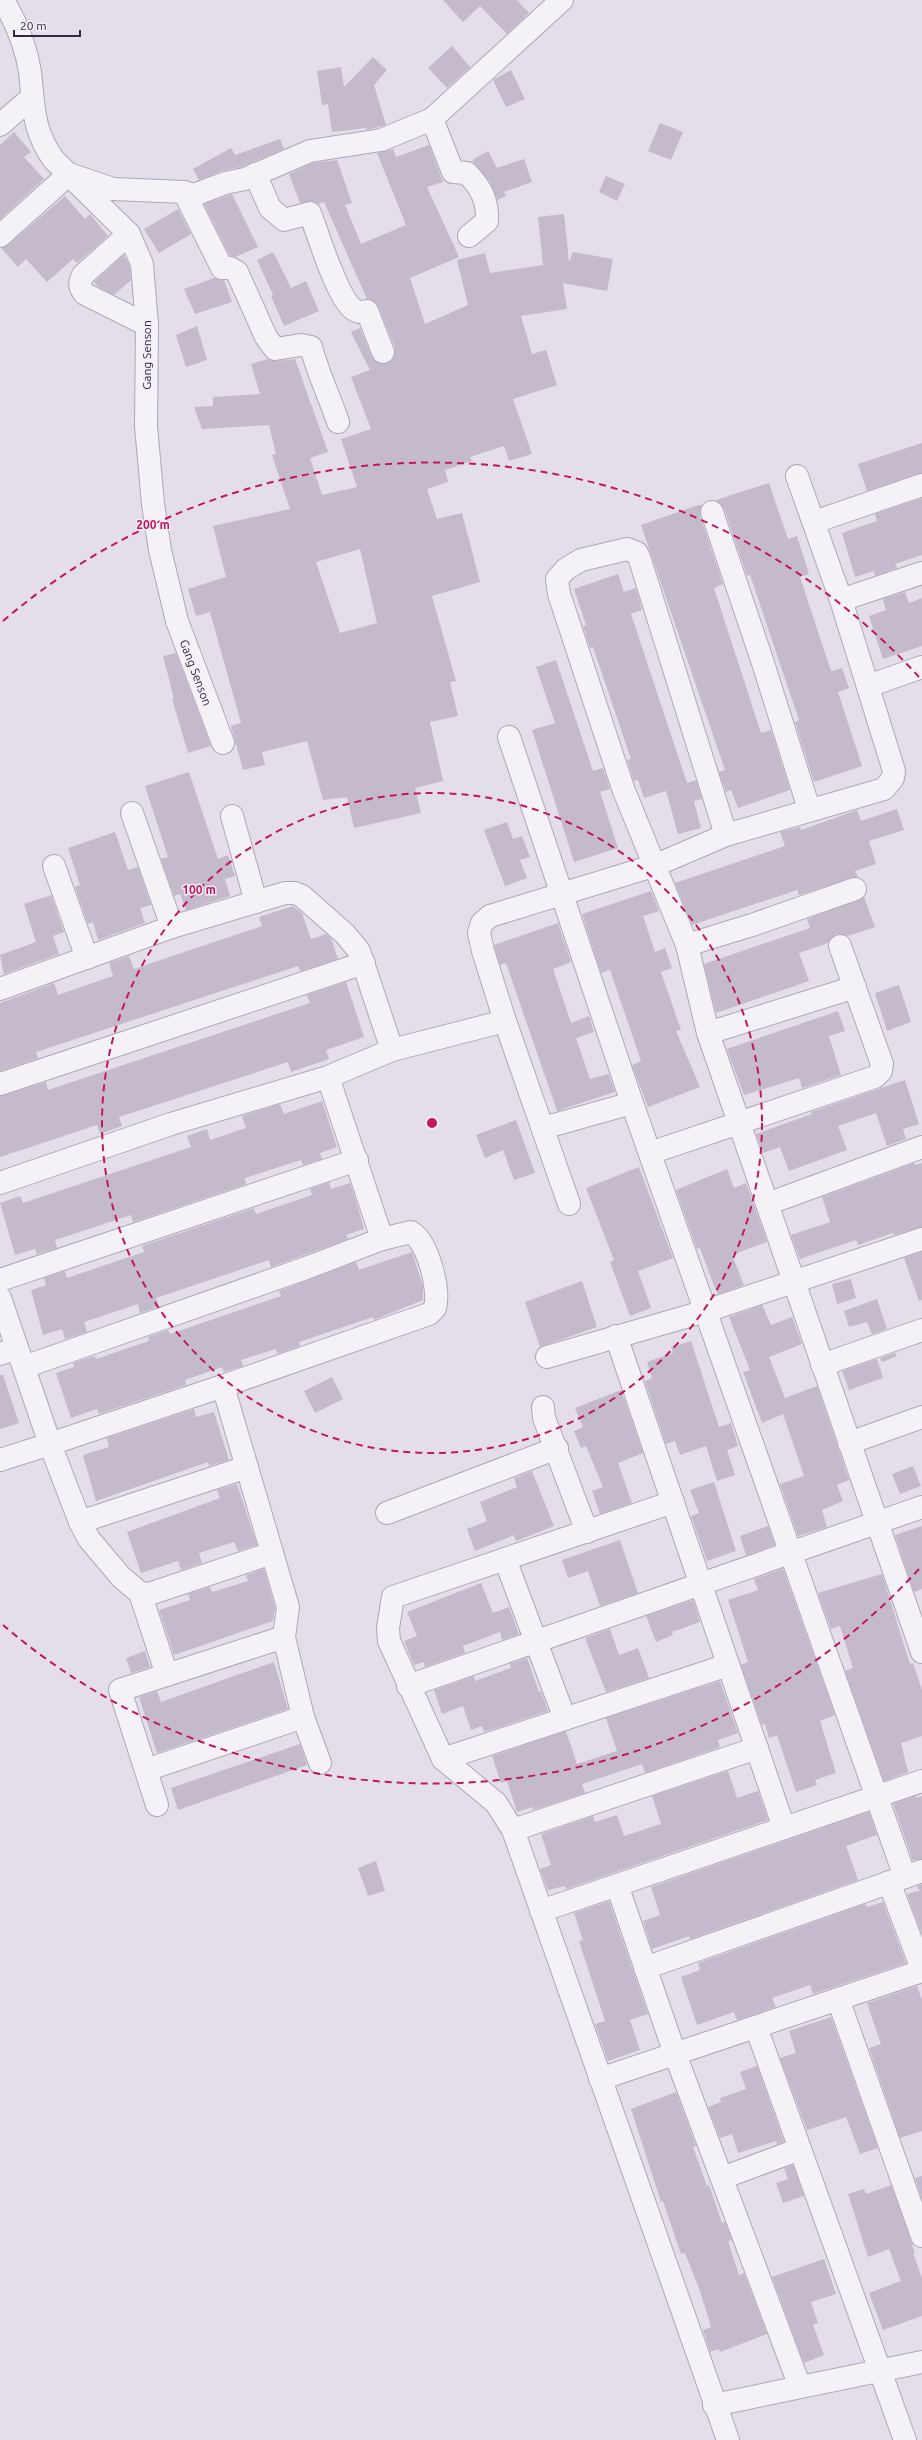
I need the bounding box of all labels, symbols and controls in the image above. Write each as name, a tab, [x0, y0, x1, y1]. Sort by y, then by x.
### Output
scale bar	[14, 12, 80, 38]
text: 20 m	[20, 19, 47, 32]
street label: Gang Senson	[140, 320, 153, 390]
text: 200 m	[136, 518, 170, 531]
street label: Gang Senson	[178, 638, 215, 707]
text: 100 m	[182, 883, 216, 896]
centre of rings	[425, 1116, 439, 1130]

